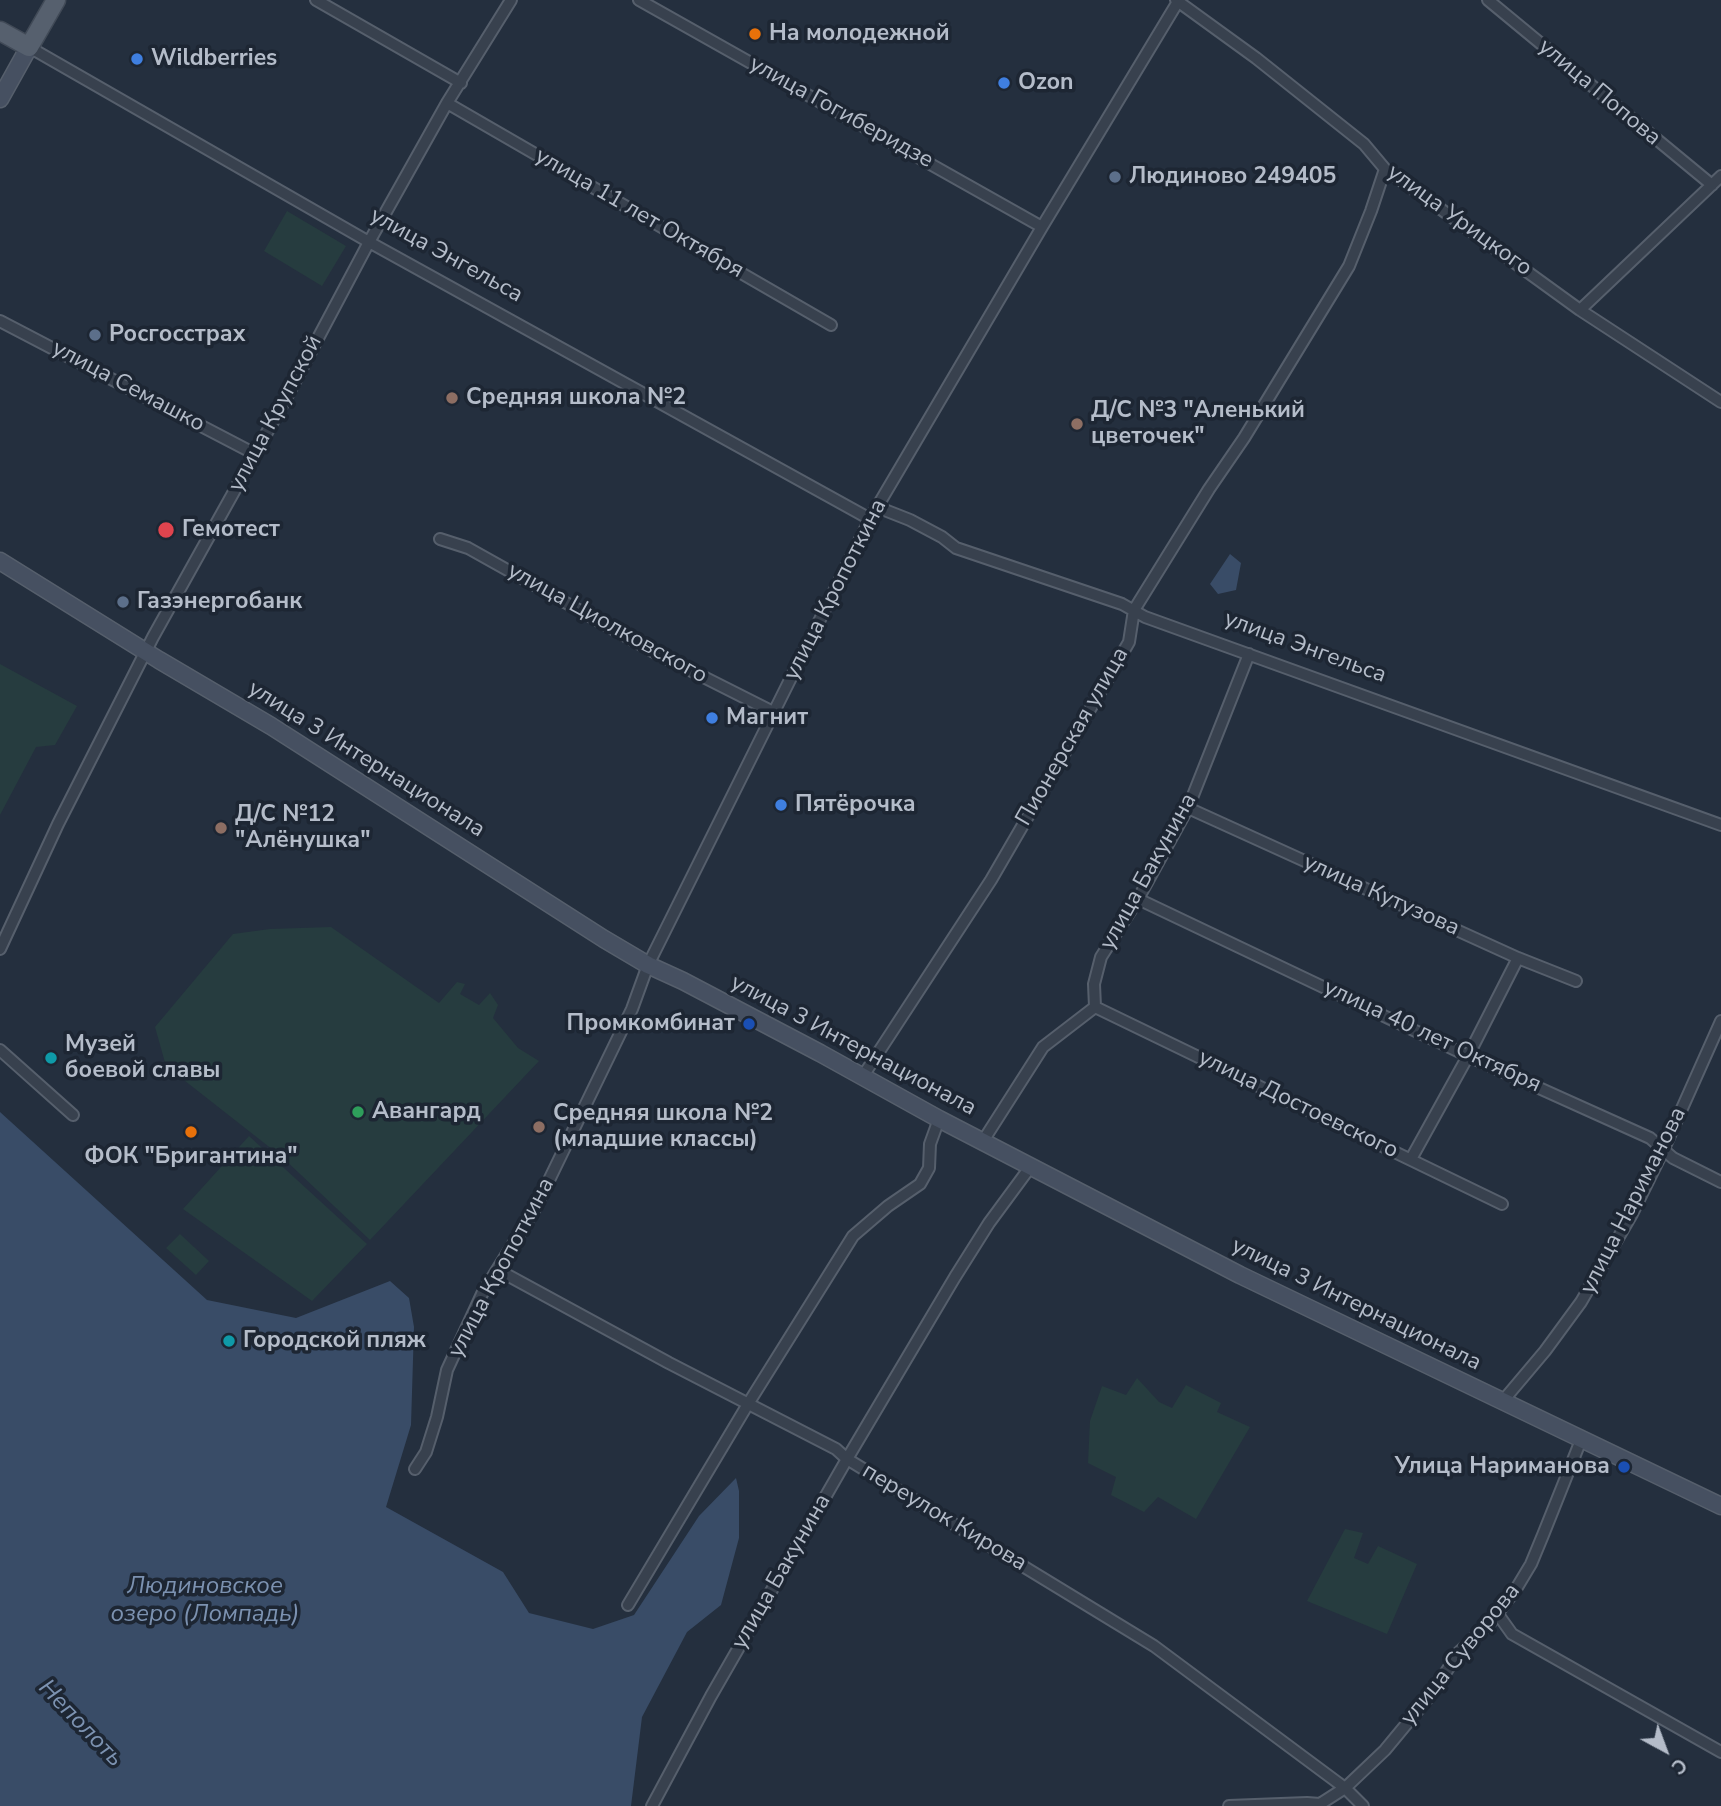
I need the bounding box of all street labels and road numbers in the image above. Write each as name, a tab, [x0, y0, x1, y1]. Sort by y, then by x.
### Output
street label: улица Попова	[1532, 34, 1666, 152]
street label: улица Гогиберидзе	[744, 51, 938, 175]
street label: улица 11 лет Октября	[530, 143, 748, 285]
street label: улица Урицкого	[1381, 159, 1537, 283]
street label: улица Энгельса	[365, 203, 527, 309]
street label: улица Крупской	[223, 331, 329, 497]
street label: улица Семашко	[47, 335, 209, 439]
street label: улица Кропоткина	[778, 495, 894, 685]
street label: улица Циолковского	[502, 558, 712, 690]
street label: улица Энгельса	[1220, 606, 1390, 690]
street label: Пионерская улица	[1011, 643, 1135, 831]
street label: улица 3 Интернационала	[242, 676, 490, 844]
street label: улица Бакунина	[1095, 789, 1203, 955]
street label: улица Кутузова	[1299, 849, 1463, 943]
street label: улица 3 Интернационала	[725, 969, 981, 1123]
street label: улица 40 лет Октября	[1319, 974, 1545, 1100]
street label: улица Достоевского	[1193, 1045, 1403, 1165]
street label: улица Нариманова	[1575, 1103, 1693, 1299]
street label: улица Кропоткина	[443, 1173, 561, 1363]
street label: улица 3 Интернационала	[1227, 1233, 1485, 1377]
street label: переулок Кирова	[857, 1458, 1031, 1578]
street label: улица Бакунина	[726, 1489, 838, 1655]
street label: улица Суворова	[1395, 1579, 1527, 1731]

